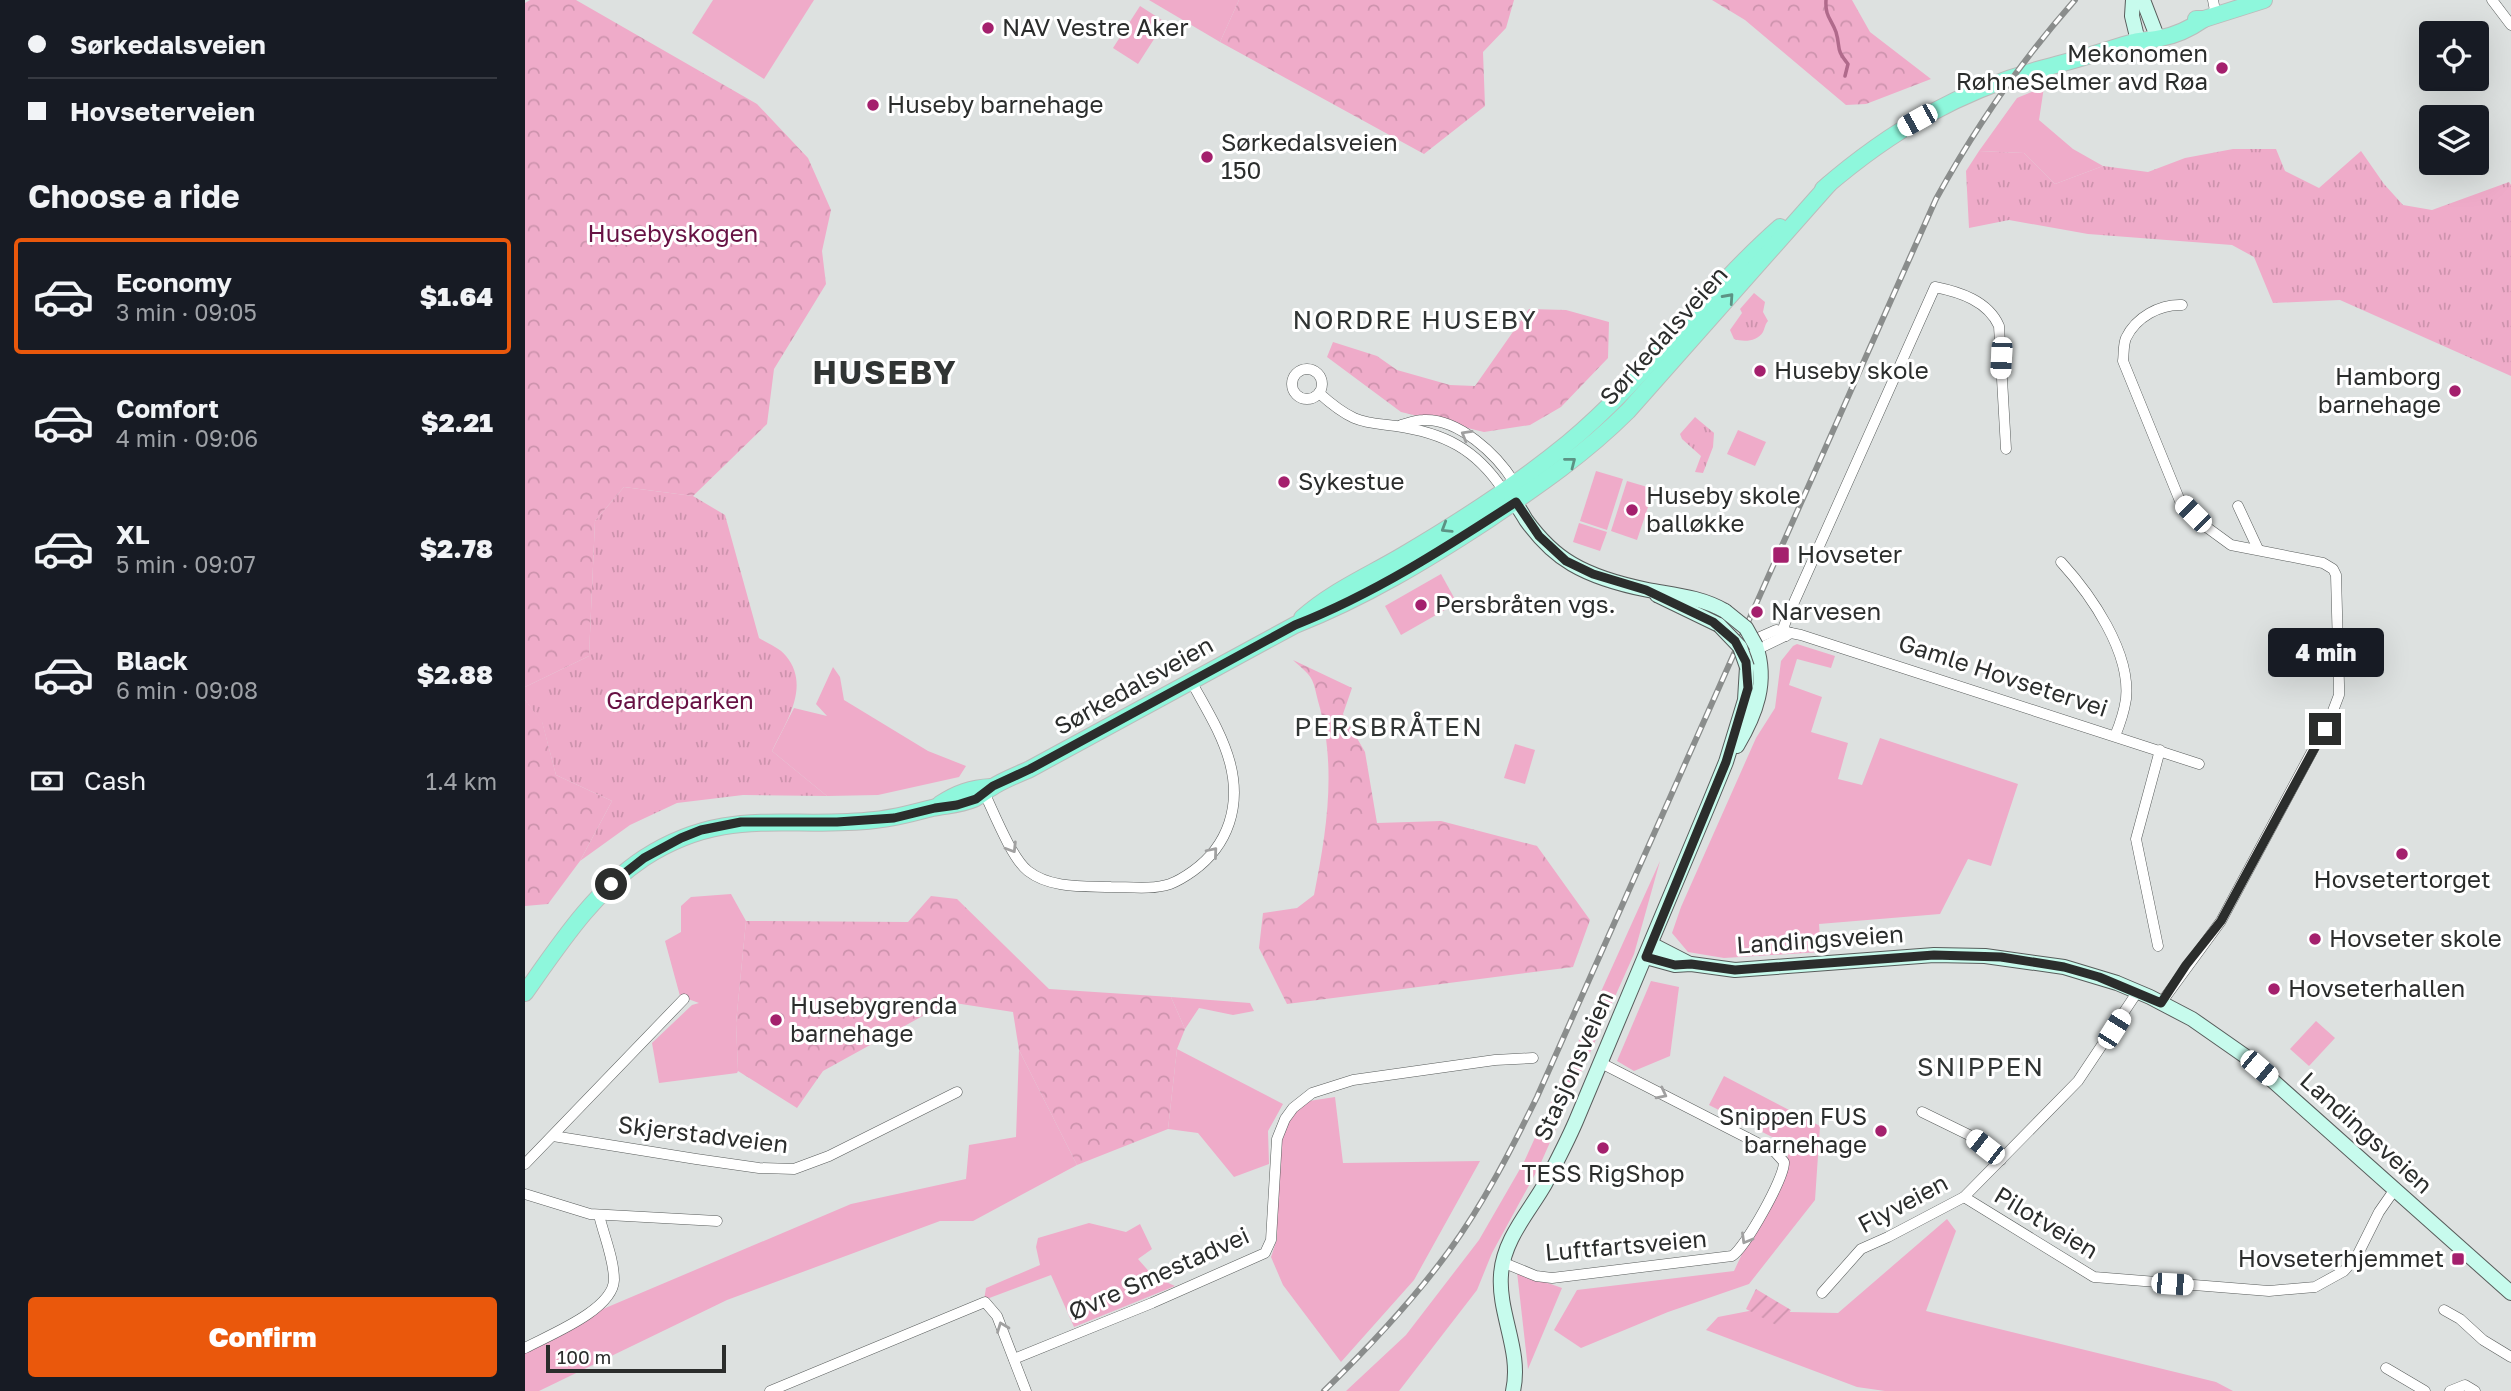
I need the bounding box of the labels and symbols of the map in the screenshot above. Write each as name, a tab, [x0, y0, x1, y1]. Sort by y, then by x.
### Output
place label: NAV Vestre Aker	[1002, 12, 1189, 41]
marker: NAV Vestre Aker	[980, 20, 996, 36]
place label: Mekonomen RøhneSelmer avd Røa	[1956, 38, 2208, 95]
marker: Mekonomen RøhneSelmer avd Røa	[2214, 60, 2230, 76]
place label: Huseby barnehage	[887, 89, 1103, 118]
marker: Huseby barnehage	[865, 97, 881, 113]
car	[1894, 101, 1941, 139]
place label: Sørkedalsveien 150	[1221, 127, 1398, 184]
marker: Sørkedalsveien 150	[1199, 149, 1215, 165]
park label: Husebyskogen	[588, 218, 758, 247]
street label: Sørkedalsveien	[1593, 260, 1733, 410]
one-way arrow	[1721, 293, 1733, 306]
district label: NORDRE HUSEBY	[1292, 304, 1538, 335]
car	[1990, 336, 2013, 380]
district label: HUSEBY	[812, 353, 958, 391]
place label: Huseby skole	[1774, 355, 1929, 384]
place label: Hamborg barnehage	[2318, 361, 2441, 418]
marker: Huseby skole	[1752, 363, 1768, 379]
marker: Hamborg barnehage	[2447, 383, 2463, 399]
one-way arrow	[1461, 430, 1474, 443]
one-way arrow	[1564, 458, 1576, 471]
place label: Sykestue	[1298, 466, 1404, 495]
marker: Sykestue	[1276, 474, 1292, 490]
place label: Huseby skole balløkke	[1646, 480, 1801, 537]
car	[2171, 492, 2216, 536]
marker: Huseby skole balløkke	[1624, 502, 1640, 518]
one-way arrow	[1441, 520, 1454, 533]
place label: Hovseter	[1797, 539, 1902, 568]
marker: Hovseter	[1771, 545, 1791, 565]
place label: Persbråten vgs.	[1435, 589, 1616, 618]
place label: Narvesen	[1771, 596, 1881, 625]
marker: Persbråten vgs.	[1413, 597, 1429, 613]
marker: Narvesen	[1749, 604, 1765, 620]
street label: Gamle Hovsetervei	[1895, 627, 2112, 722]
callout: 4 min	[2267, 628, 2383, 676]
street label: Sørkedalsveien	[1049, 629, 1218, 740]
park label: Gardeparken	[606, 685, 754, 714]
district label: PERSBRÅTEN	[1294, 711, 1484, 742]
route end	[2309, 713, 2341, 745]
one-way arrow	[1004, 840, 1017, 853]
marker: Hovsetertorget	[2394, 846, 2410, 862]
one-way arrow	[1205, 847, 1217, 860]
place label: Hovsetertorget	[2314, 864, 2491, 893]
route start	[595, 868, 627, 900]
street label: Landingsveien	[1735, 918, 1905, 959]
place label: Hovseter skole	[2329, 923, 2502, 952]
marker: Hovseter skole	[2307, 931, 2323, 947]
place label: Hovseterhallen	[2288, 973, 2465, 1002]
marker: Hovseterhallen	[2266, 981, 2282, 997]
street label: Stasjonsveien	[1527, 986, 1619, 1145]
place label: Husebygrenda barnehage	[790, 990, 958, 1047]
car	[2094, 1006, 2135, 1052]
marker: Husebygrenda barnehage	[768, 1012, 784, 1028]
car	[2237, 1046, 2282, 1090]
district label: SNIPPEN	[1917, 1051, 2045, 1082]
street label: Landingsveien	[2295, 1065, 2439, 1199]
one-way arrow	[1655, 1085, 1667, 1099]
place label: Snippen FUS barnehage	[1719, 1101, 1867, 1158]
street label: Skjerstadveien	[616, 1109, 790, 1158]
marker: Snippen FUS barnehage	[1873, 1123, 1889, 1139]
car	[1962, 1126, 2009, 1168]
marker: TESS RigShop	[1595, 1140, 1611, 1156]
place label: TESS RigShop	[1521, 1158, 1685, 1187]
street label: Flyveien	[1852, 1167, 1952, 1238]
street label: Pilotveien	[1990, 1179, 2104, 1264]
street label: Øvre Smestadvei	[1064, 1220, 1253, 1325]
street label: Luftfartsveien	[1544, 1223, 1708, 1266]
one-way arrow	[1741, 1232, 1754, 1244]
place label: Hovseterhjemmet	[2238, 1243, 2444, 1272]
marker: Hovseterhjemmet	[2450, 1251, 2466, 1267]
car	[2151, 1272, 2194, 1296]
one-way arrow	[996, 1322, 1010, 1334]
scale bar	[546, 1342, 726, 1374]

